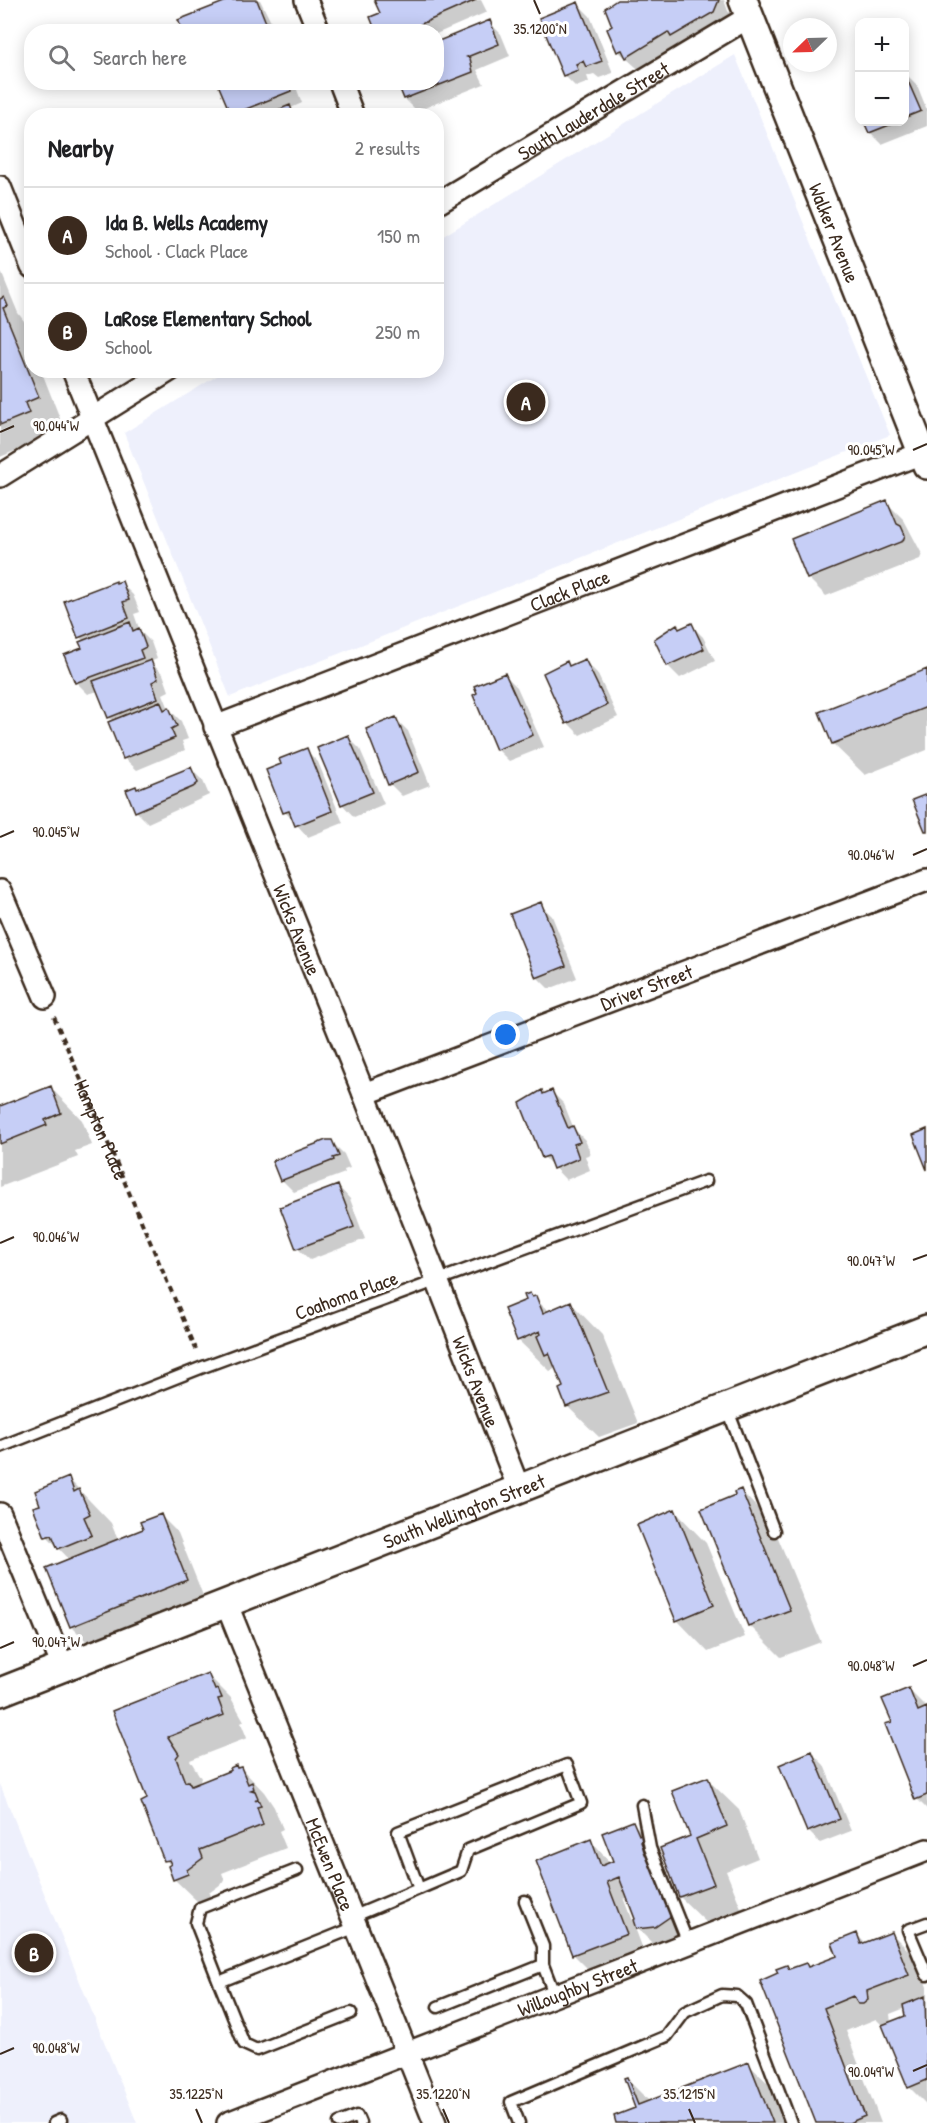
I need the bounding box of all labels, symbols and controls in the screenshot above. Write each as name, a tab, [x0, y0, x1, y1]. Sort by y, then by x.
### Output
text: 35.1200°N	[513, 18, 567, 39]
north arrow	[783, 18, 837, 72]
map controls	[855, 18, 909, 126]
button: +	[855, 18, 909, 72]
search box	[24, 24, 444, 90]
icon: search	[45, 41, 78, 74]
text: Search here	[93, 42, 187, 72]
street label: South Lauderdale Street	[512, 54, 675, 166]
button: −	[855, 72, 909, 126]
text: Nearby	[48, 130, 114, 165]
text: 2 results	[355, 134, 420, 161]
street label: Walker Avenue	[803, 179, 867, 286]
text: Ida B. Wells Academy	[105, 207, 268, 237]
text: A	[63, 222, 72, 249]
text: 150 m	[377, 222, 420, 249]
text: School · Clack Place	[105, 237, 248, 264]
text: LaRose Elementary School	[105, 303, 311, 333]
text: B	[62, 318, 73, 345]
text: 250 m	[375, 318, 420, 345]
text: School	[105, 333, 152, 360]
pin: A	[506, 380, 546, 424]
text: 90.044°W	[33, 415, 80, 436]
text: 90.045°W	[848, 439, 895, 460]
street label: Clack Place	[526, 562, 613, 617]
text: 90.045°W	[33, 821, 80, 842]
text: 90.046°W	[848, 844, 895, 865]
street label: Wicks Avenue	[267, 880, 328, 979]
street label: Driver Street	[596, 957, 697, 1016]
your location	[491, 1020, 520, 1049]
street label: Hampton Place	[69, 1075, 135, 1183]
text: 90.046°W	[33, 1226, 80, 1247]
text: 90.047°W	[847, 1250, 896, 1271]
street label: Coahoma Place	[291, 1264, 401, 1326]
street label: Wicks Avenue	[447, 1332, 507, 1431]
street label: South Wellington Street	[379, 1466, 550, 1554]
text: 90.047°W	[32, 1631, 81, 1652]
text: 90.048°W	[848, 1655, 895, 1676]
street label: McEwen Place	[300, 1813, 362, 1914]
pin: B	[15, 1930, 54, 1976]
street label: Willoughby Street	[513, 1951, 642, 2022]
text: 90.048°W	[33, 2037, 80, 2058]
text: 90.049°W	[848, 2061, 895, 2082]
text: 35.1225°N	[169, 2083, 223, 2104]
text: 35.1220°N	[416, 2083, 470, 2104]
text: 35.1215°N	[663, 2083, 715, 2104]

